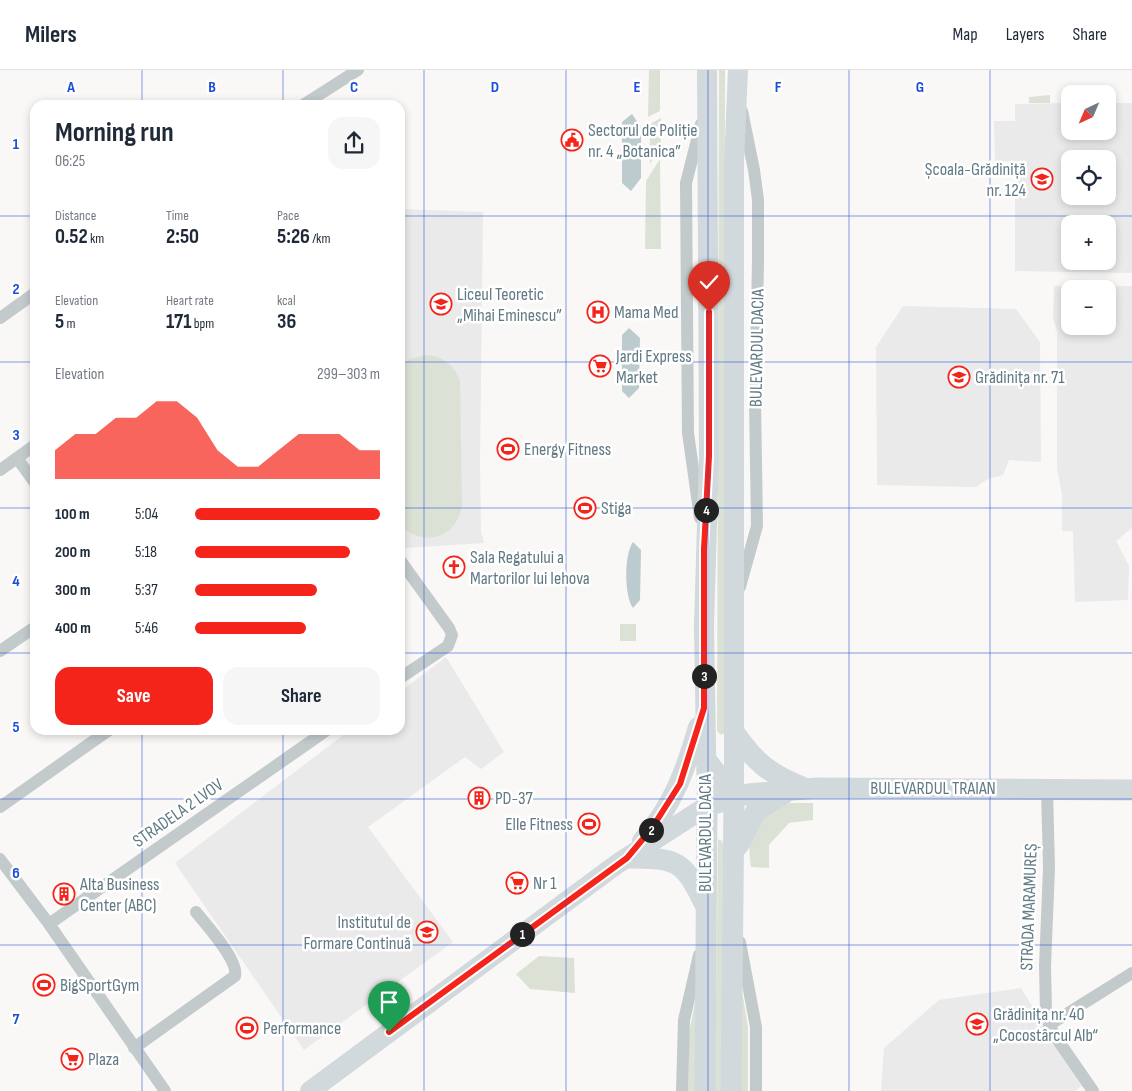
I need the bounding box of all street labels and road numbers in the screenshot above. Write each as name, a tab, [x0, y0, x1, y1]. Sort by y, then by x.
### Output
street label: BULEVARDUL DACIA	[745, 288, 769, 407]
street label: STRADELA 2 LVOV	[129, 774, 227, 852]
street label: BULEVARDUL DACIA	[695, 774, 716, 892]
street label: BULEVARDUL TRAIAN	[870, 778, 996, 799]
street label: STRADA MARAMUREȘ	[1016, 843, 1042, 971]

